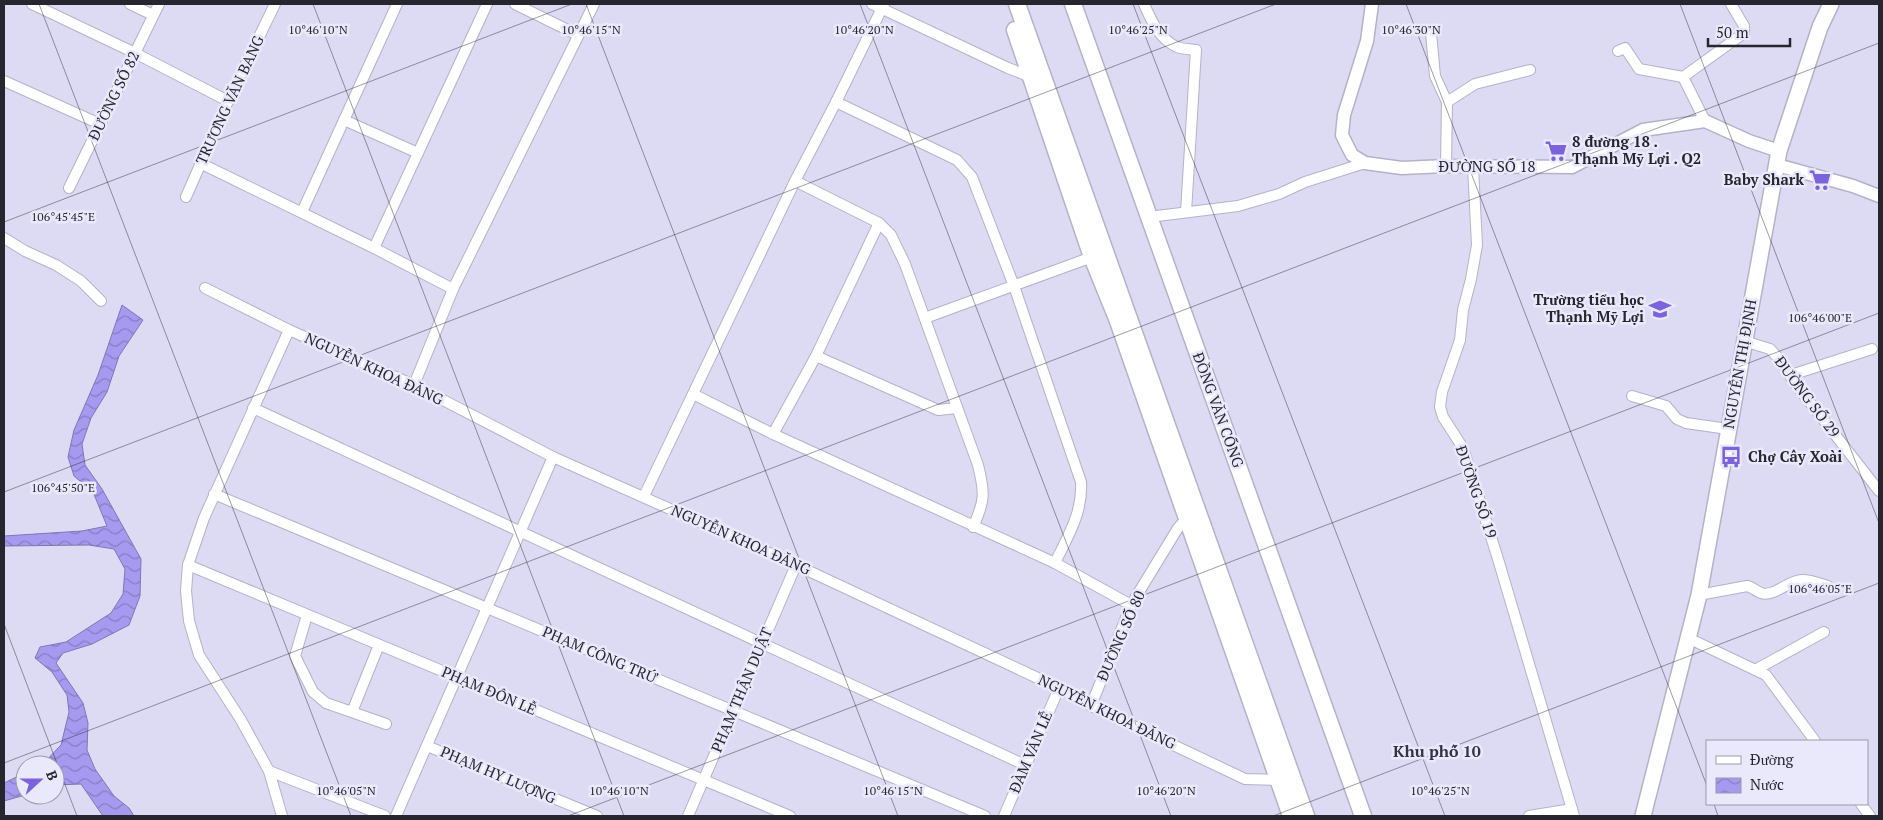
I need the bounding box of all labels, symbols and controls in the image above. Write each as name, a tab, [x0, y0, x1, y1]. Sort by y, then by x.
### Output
scale bar	[1708, 15, 1790, 47]
text: 10°46'10"N	[288, 22, 348, 37]
text: 10°46'15"N	[561, 22, 621, 37]
text: 10°46'20"N	[834, 22, 894, 37]
text: 10°46'25"N	[1108, 22, 1168, 37]
text: 10°46'30"N	[1381, 22, 1441, 37]
text: 50 m	[1716, 22, 1749, 42]
street label: TRƯƠNG VĂN BANG	[190, 31, 268, 167]
street label: ĐƯỜNG SỐ 82	[83, 48, 143, 143]
place label: 8 đường 18 . Thạnh Mỹ Lợi . Q2	[1572, 131, 1701, 168]
supermarket icon: 8 đường 18 . Thạnh Mỹ Lợi . Q2	[1543, 138, 1569, 164]
street label: ĐƯỜNG SỐ 18	[1439, 156, 1535, 176]
supermarket icon: Baby Shark	[1807, 167, 1833, 193]
place label: Baby Shark	[1724, 169, 1804, 189]
text: 106°45'45"E	[31, 209, 95, 224]
place label: Trường tiểu học Thạnh Mỹ Lợi	[1533, 289, 1644, 326]
school or university icon: Trường tiểu học Thạnh Mỹ Lợi	[1647, 296, 1673, 322]
street label: NGUYỄN THỊ ĐỊNH	[1718, 297, 1760, 430]
text: 106°46'00"E	[1788, 310, 1852, 325]
street label: NGUYỄN KHOA ĐĂNG	[302, 327, 448, 409]
street label: ĐỒNG VĂN CỐNG	[1189, 349, 1249, 471]
street label: ĐƯỜNG SỐ 29	[1771, 352, 1845, 441]
street label: ĐƯỜNG SỐ 19	[1452, 443, 1502, 541]
bus stop icon: Chợ Cây Xoài	[1718, 444, 1744, 470]
place label: Chợ Cây Xoài	[1748, 446, 1842, 466]
text: 106°45'50"E	[31, 480, 95, 495]
street label: NGUYỄN KHOA ĐĂNG	[668, 499, 815, 579]
text: 106°46'05"E	[1788, 581, 1852, 596]
street label: ĐƯỜNG SỐ 80	[1091, 587, 1149, 684]
street label: PHẠM CÔNG TRỨ	[540, 621, 661, 687]
street label: PHẠM THẬN DUẬT	[706, 624, 776, 755]
street label: PHẠM ĐÔN LỄ	[439, 661, 540, 719]
street label: NGUYỄN KHOA ĐĂNG	[1035, 669, 1180, 753]
street label: ĐÀM VĂN LỄ	[1004, 708, 1056, 796]
district label: Khu phố 10	[1393, 740, 1481, 762]
legend	[1706, 740, 1868, 805]
street label: PHẠM HY LƯỢNG	[438, 741, 560, 808]
text: Đường	[1750, 749, 1795, 769]
north arrow	[15, 755, 65, 805]
text: B	[42, 768, 63, 783]
text: Nước	[1750, 774, 1784, 794]
text: 10°46'05"N	[316, 783, 376, 798]
text: 10°46'10"N	[589, 783, 649, 798]
text: 10°46'15"N	[863, 783, 923, 798]
text: 10°46'20"N	[1136, 783, 1196, 798]
text: 10°46'25"N	[1410, 783, 1470, 798]

